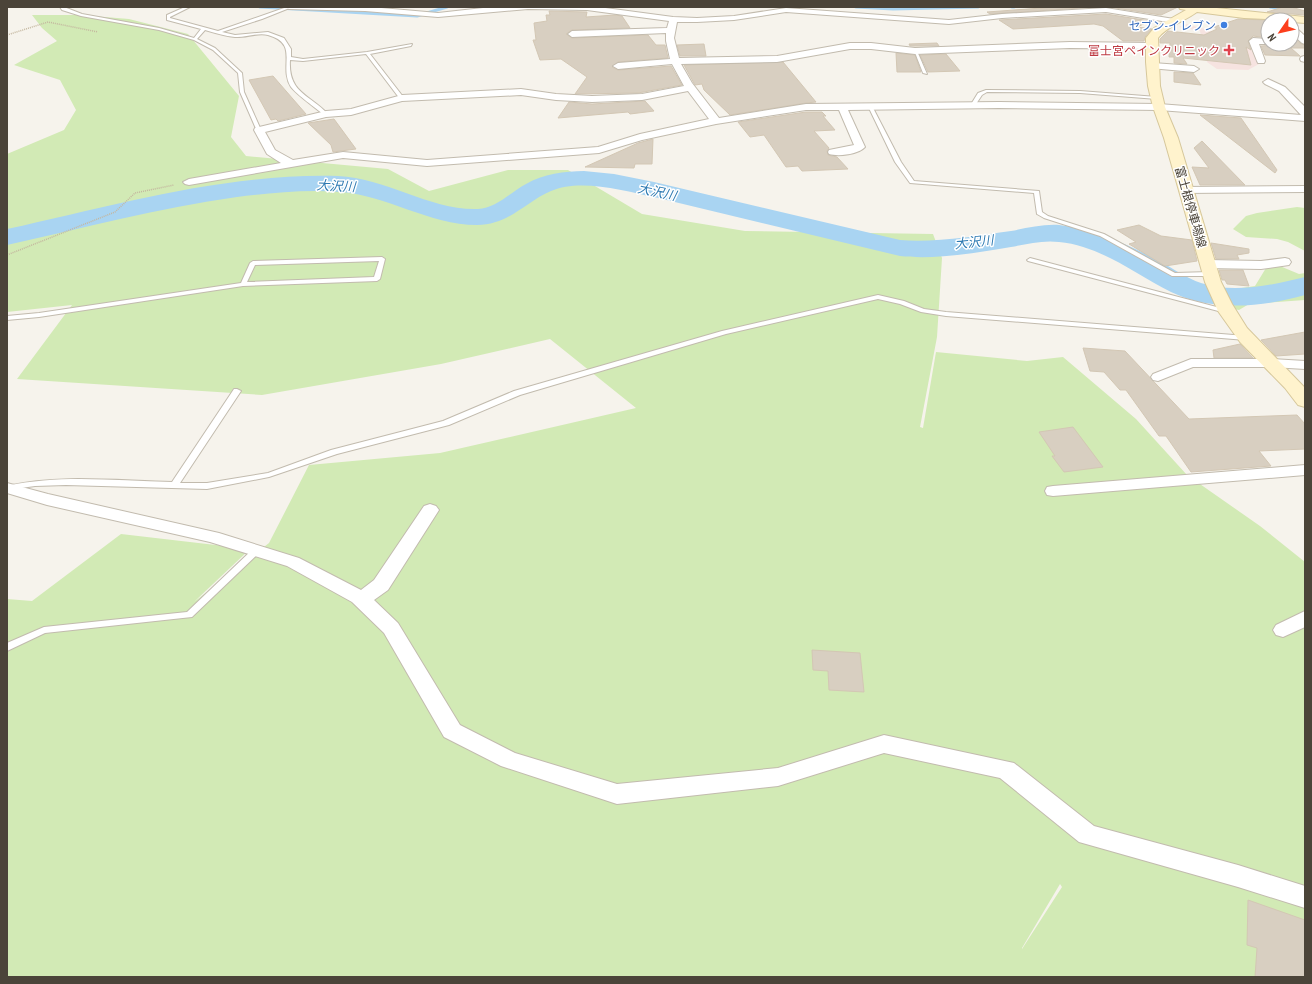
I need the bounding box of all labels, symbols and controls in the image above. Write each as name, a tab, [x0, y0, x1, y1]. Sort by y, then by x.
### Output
north arrow	[1260, 12, 1300, 52]
place label: セブン-イレブン	[1129, 18, 1216, 33]
marker: セブン-イレブン	[1219, 20, 1229, 30]
text: N	[1264, 31, 1279, 44]
place label: 富士宮ペインクリニック	[1088, 43, 1220, 58]
marker: 富士宮ペインクリニック	[1223, 44, 1235, 56]
street label: 富士根停車場線	[1172, 165, 1210, 249]
water label: 大沢川	[316, 176, 358, 196]
water label: 大沢川	[636, 180, 680, 205]
water label: 大沢川	[954, 231, 996, 252]

